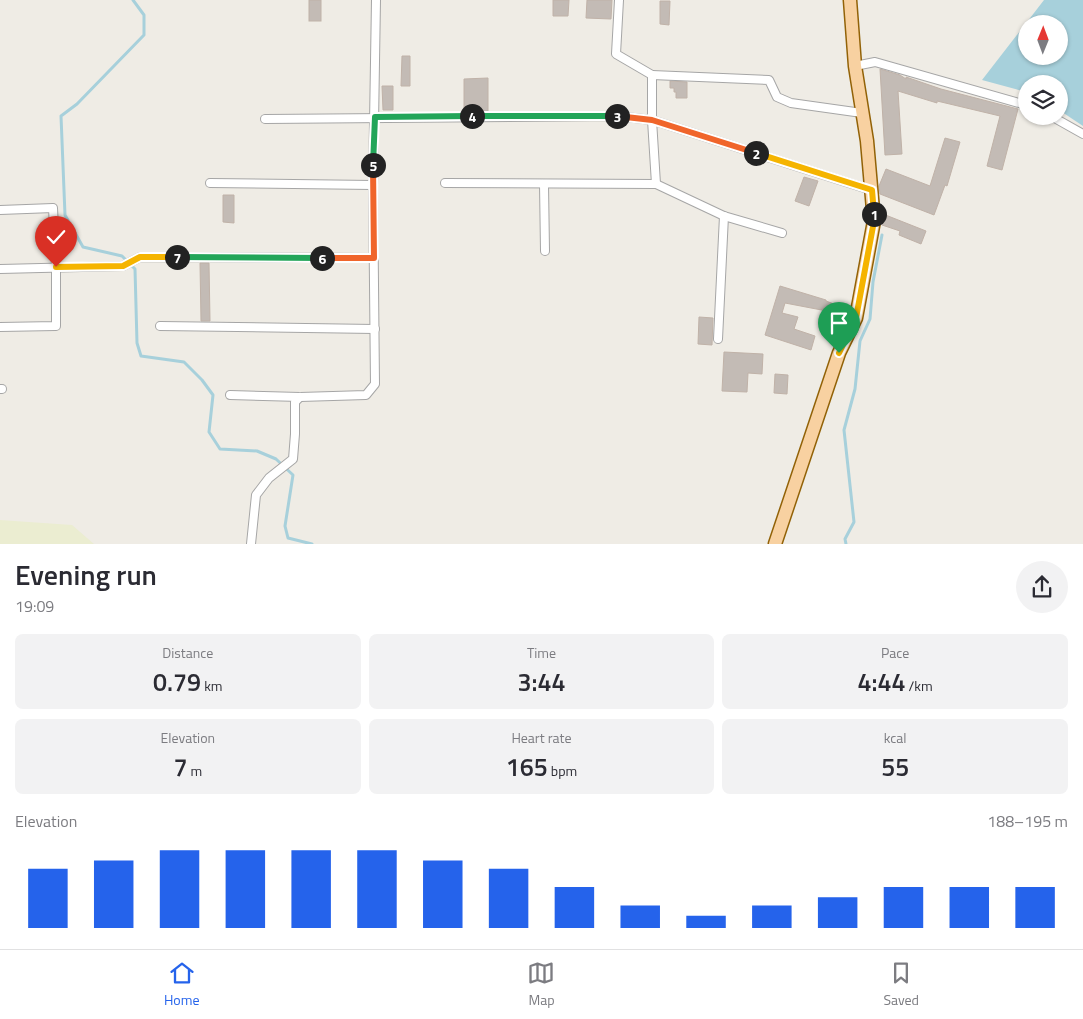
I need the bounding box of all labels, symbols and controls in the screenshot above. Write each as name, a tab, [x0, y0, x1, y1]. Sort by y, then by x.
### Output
north arrow	[1018, 15, 1068, 65]
map controls	[1018, 15, 1068, 125]
button: layers	[1018, 75, 1068, 125]
pin: 4	[460, 104, 484, 128]
pin: 3	[604, 104, 630, 128]
text: 4	[469, 106, 476, 127]
text: 3	[614, 106, 621, 127]
pin: 2	[744, 140, 768, 166]
text: 2	[753, 143, 760, 164]
pin: 5	[360, 152, 386, 178]
text: 5	[370, 155, 377, 176]
pin: 1	[862, 202, 886, 226]
text: 1	[871, 204, 878, 225]
pin	[35, 216, 77, 267]
icon: check	[42, 223, 70, 251]
pin: 7	[164, 244, 190, 270]
pin: 6	[310, 246, 334, 270]
text: 7	[174, 247, 181, 268]
text: 6	[319, 248, 326, 269]
pin	[818, 302, 860, 353]
icon: arrive	[825, 309, 853, 337]
text: Evening run	[15, 553, 157, 596]
button: share	[1016, 561, 1068, 613]
text: 19:09	[15, 594, 54, 618]
text: Distance	[162, 642, 213, 663]
text: Time	[527, 642, 556, 663]
text: Pace	[881, 642, 909, 663]
text: 0.79	[153, 663, 201, 701]
text: 3:44	[518, 663, 565, 701]
text: 4:44	[858, 663, 906, 701]
text: km	[201, 675, 223, 696]
text: /km	[906, 675, 933, 696]
text: Elevation	[161, 727, 215, 748]
text: Heart rate	[511, 727, 572, 748]
text: kcal	[884, 727, 907, 748]
text: 7	[173, 748, 187, 786]
text: 165	[506, 748, 548, 786]
text: 55	[881, 748, 909, 786]
text: m	[187, 760, 202, 781]
text: bpm	[548, 760, 577, 781]
text: Elevation	[15, 809, 77, 833]
text: 188–195 m	[987, 809, 1068, 833]
tab: Home	[164, 959, 200, 1010]
tab: Map	[527, 959, 555, 1010]
tab: Saved	[883, 959, 919, 1010]

